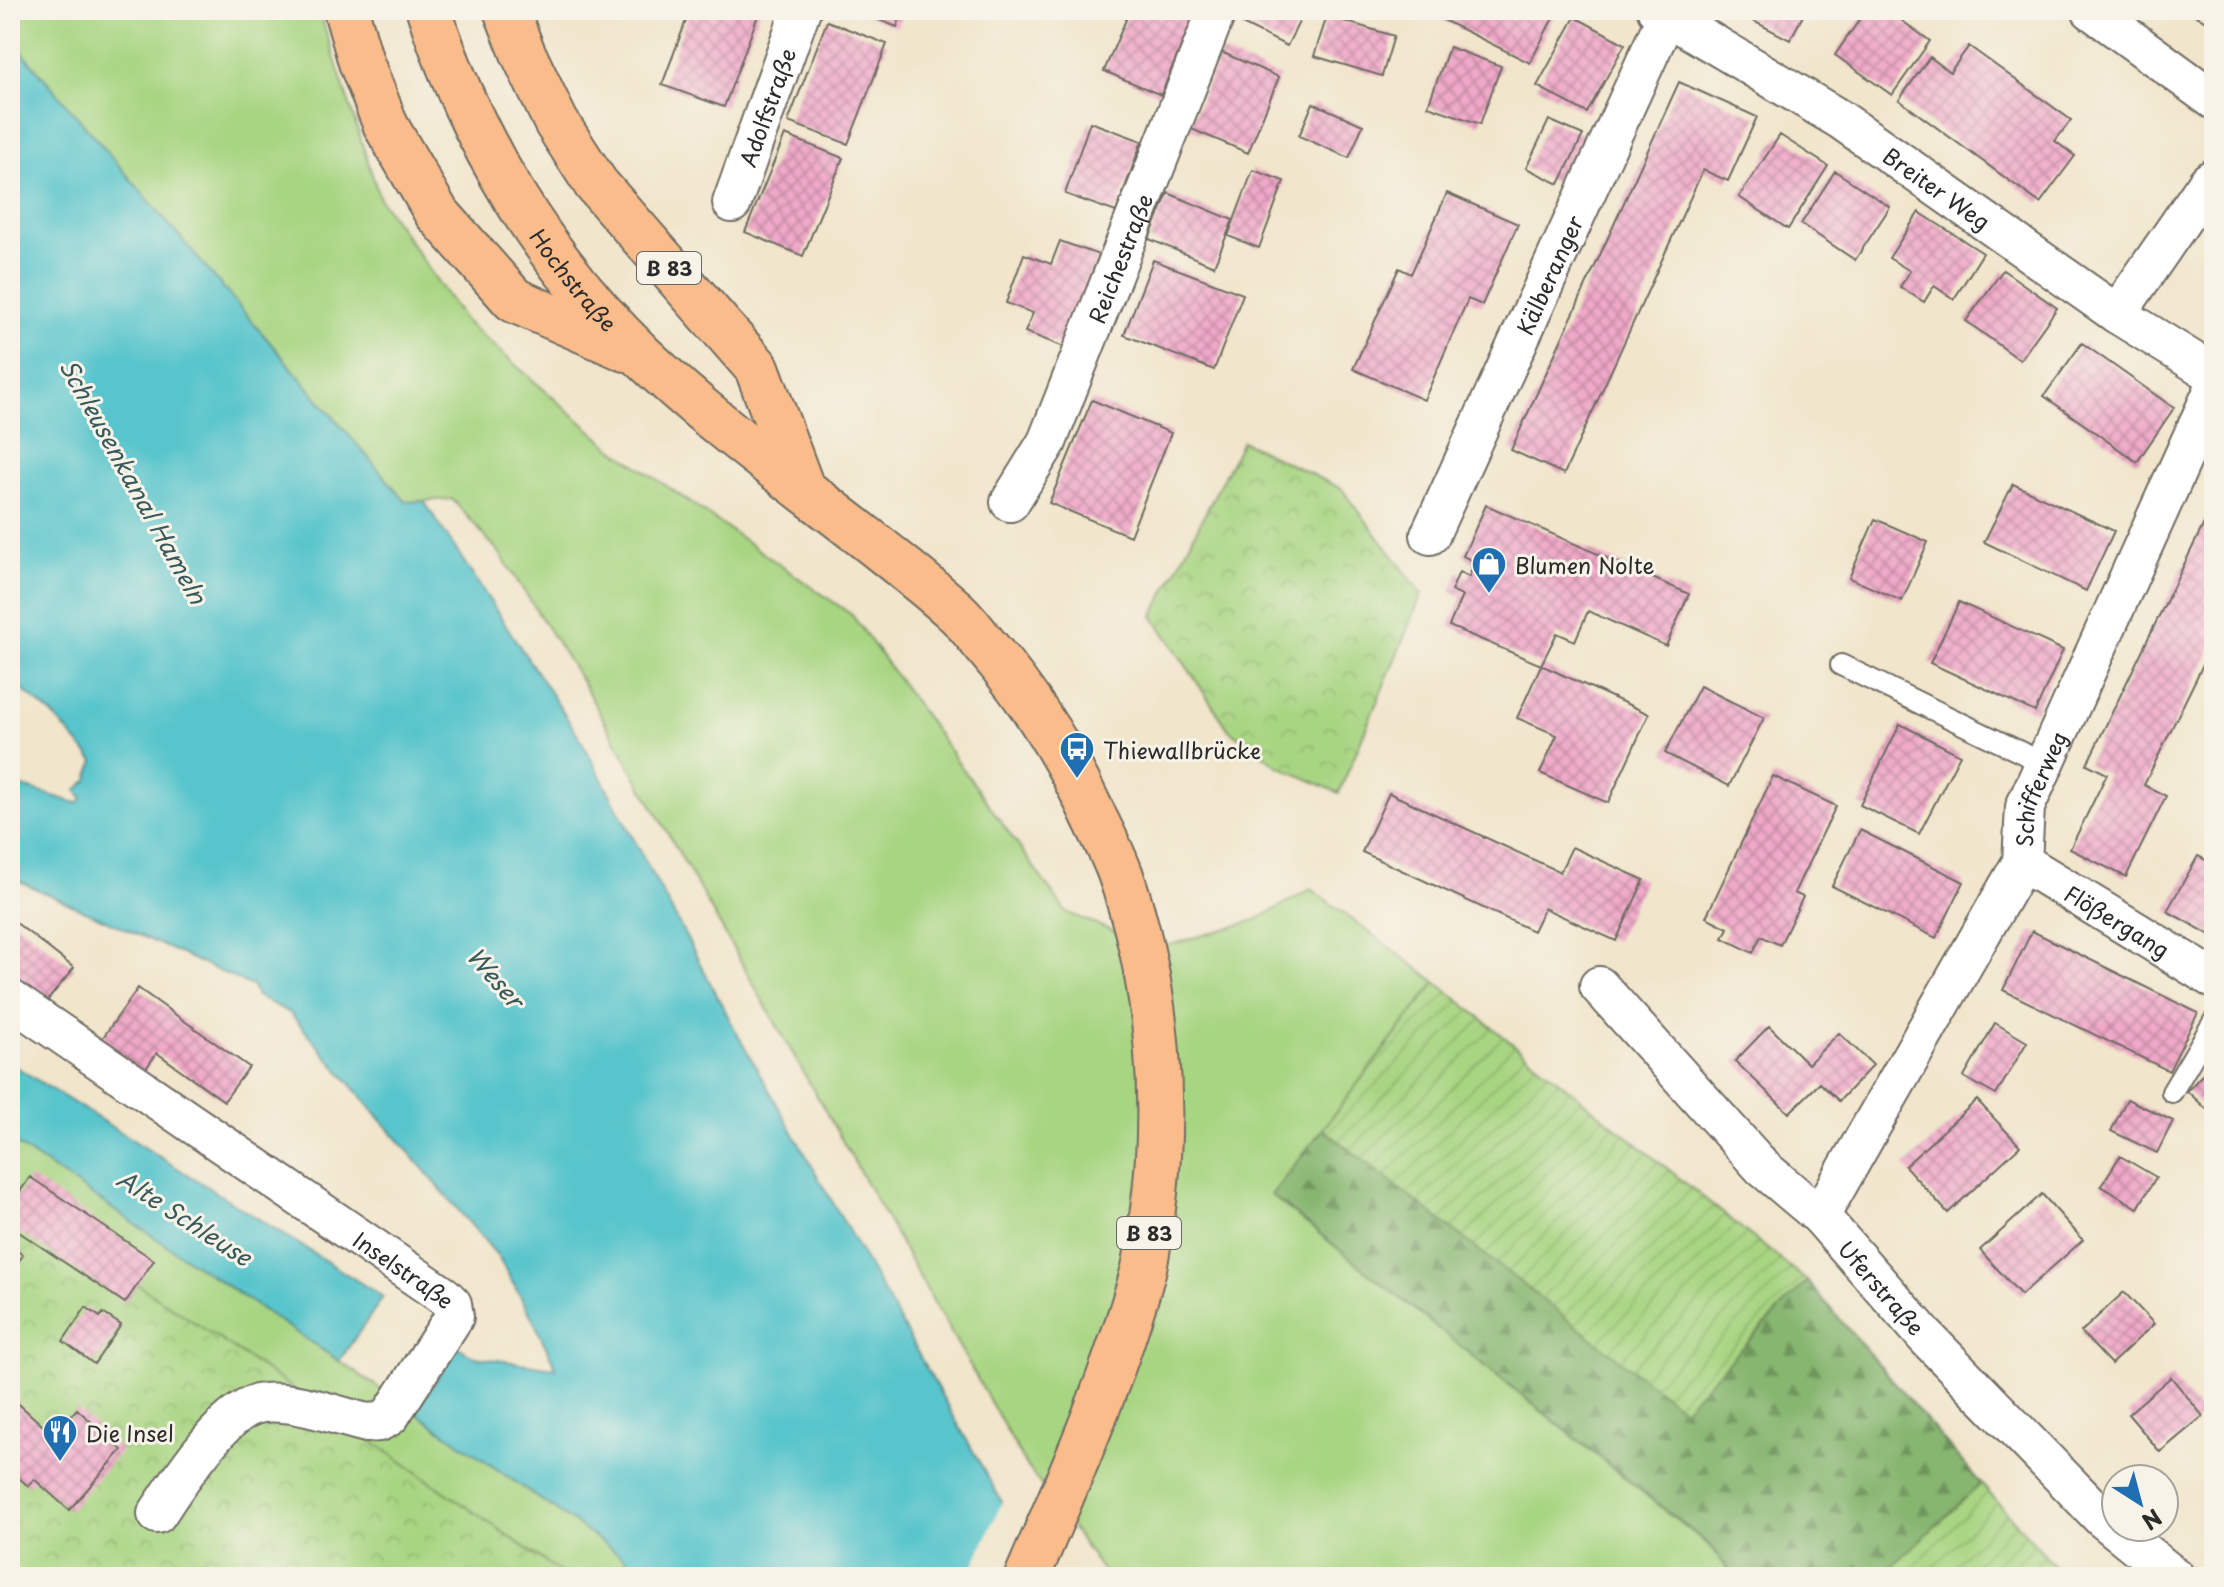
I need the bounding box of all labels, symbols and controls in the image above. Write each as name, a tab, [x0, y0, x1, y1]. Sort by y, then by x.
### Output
street label: Adolfstraße	[730, 43, 803, 171]
street label: Breiter Weg	[1877, 138, 1998, 237]
street label: Reichestraße	[1079, 188, 1160, 328]
street label: Kälberanger	[1507, 209, 1591, 340]
street label: Hochstraße	[523, 221, 626, 338]
road number: B 83	[637, 252, 701, 284]
water label: Schleusenkanal Hameln	[52, 352, 217, 611]
shop icon: Blumen Nolte	[1470, 545, 1508, 595]
place label: Blumen Nolte	[1515, 548, 1655, 581]
street label: Schifferweg	[2006, 725, 2074, 848]
bus stop icon: Thiewallbrücke	[1058, 730, 1096, 780]
place label: Thiewallbrücke	[1103, 733, 1261, 766]
street label: Flößergang	[2059, 876, 2176, 965]
water label: Weser	[459, 938, 535, 1019]
water label: Alte Schleuse	[111, 1160, 261, 1275]
road number: B 83	[1117, 1217, 1181, 1249]
street label: Inselstraße	[347, 1222, 463, 1315]
street label: Uferstraße	[1831, 1232, 1933, 1342]
restaurant icon: Die Insel	[41, 1413, 79, 1463]
place label: Die Insel	[86, 1416, 174, 1449]
north arrow	[2100, 1463, 2180, 1543]
text: N	[2136, 1502, 2169, 1539]

